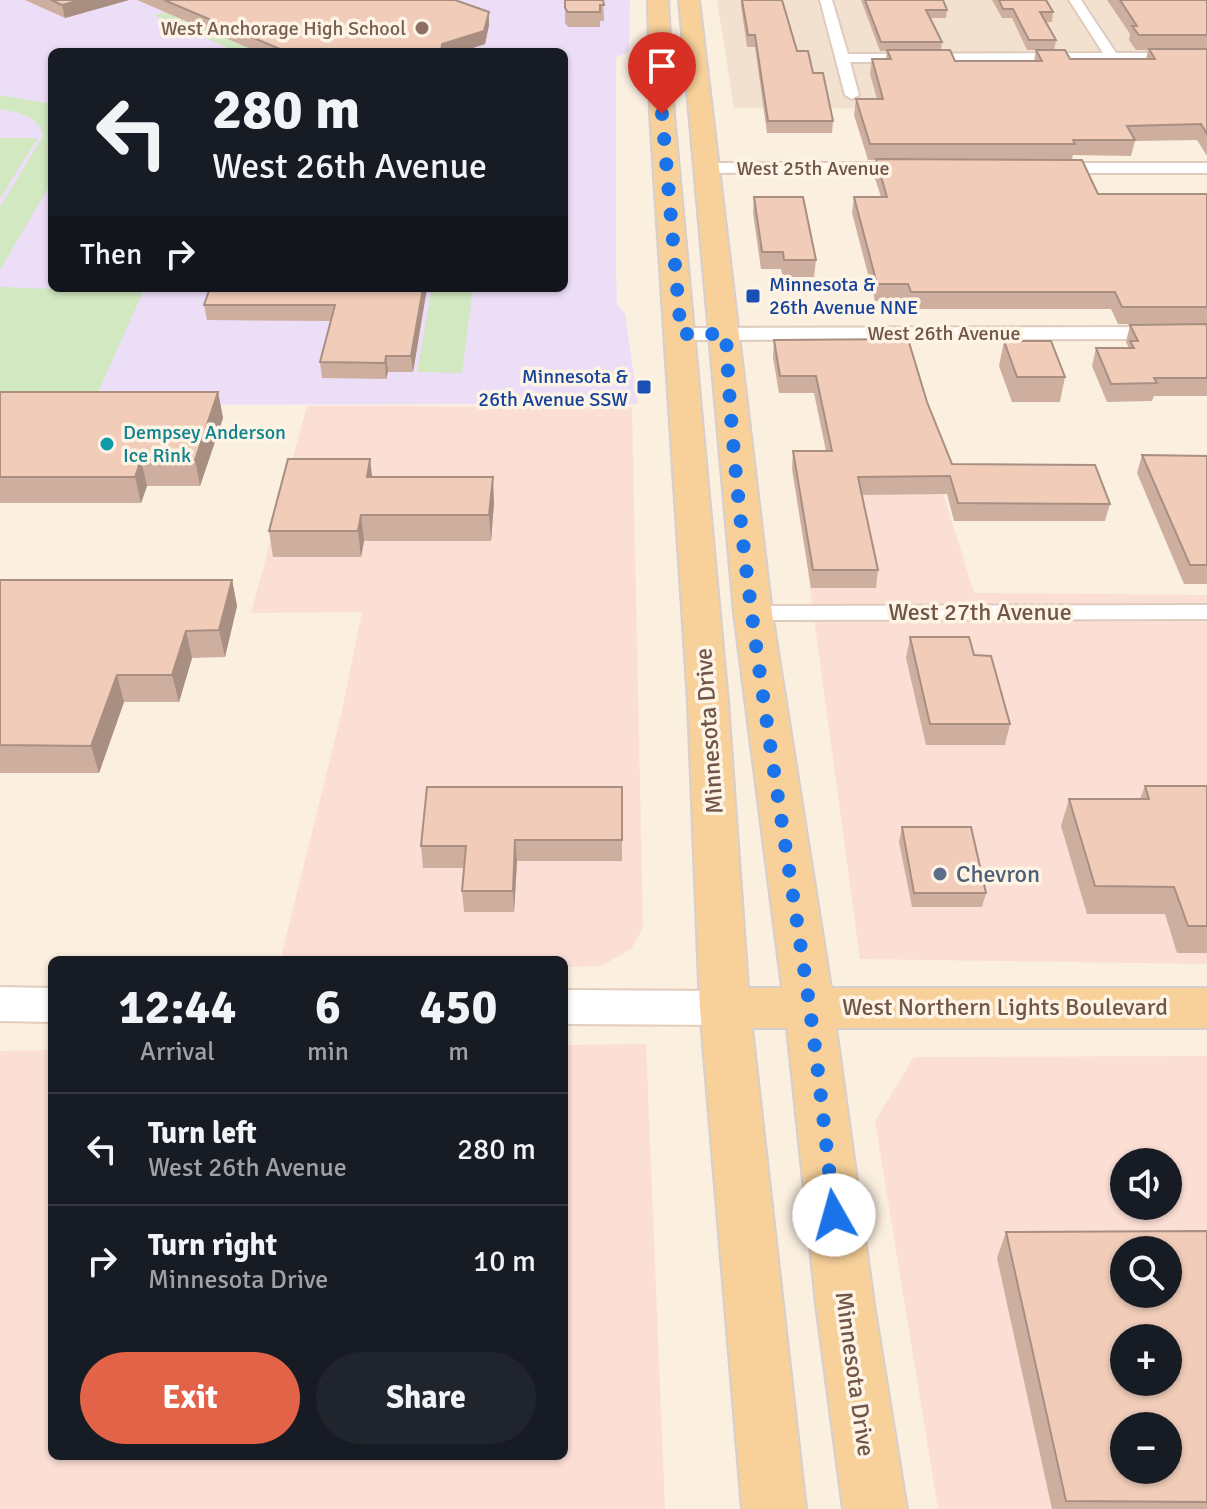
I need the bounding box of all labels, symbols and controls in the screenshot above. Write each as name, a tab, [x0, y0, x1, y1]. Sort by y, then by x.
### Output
place label: West Anchorage High School	[161, 16, 406, 41]
marker: West Anchorage High School	[413, 19, 431, 37]
pin	[628, 32, 696, 114]
icon: arrive	[640, 44, 684, 88]
text: 280 m	[212, 75, 360, 144]
icon: left	[80, 80, 184, 184]
text: West 26th Avenue	[212, 144, 487, 189]
street label: West 25th Avenue	[737, 156, 889, 181]
icon: right	[158, 232, 202, 276]
text: Then	[80, 236, 142, 273]
place label: Minnesota & 26th Avenue NNE	[769, 272, 918, 320]
marker: Minnesota & 26th Avenue NNE	[744, 287, 762, 305]
street label: West 26th Avenue	[868, 321, 1020, 346]
place label: Minnesota & 26th Avenue SSW	[478, 364, 629, 412]
marker: Minnesota & 26th Avenue SSW	[635, 378, 653, 396]
place label: Dempsey Anderson Ice Rink	[123, 420, 286, 468]
marker: Dempsey Anderson Ice Rink	[98, 435, 116, 453]
street label: West 27th Avenue	[888, 597, 1072, 627]
street label: Minnesota Drive	[688, 647, 730, 815]
place label: Chevron	[956, 859, 1040, 889]
marker: Chevron	[931, 865, 949, 883]
text: 12:44	[119, 978, 236, 1037]
text: 6	[315, 978, 341, 1037]
text: 450	[420, 978, 497, 1037]
street label: West Northern Lights Boulevard	[842, 992, 1168, 1022]
text: Arrival	[140, 1036, 215, 1068]
text: min	[307, 1036, 349, 1068]
text: m	[448, 1036, 469, 1068]
text: Turn left	[148, 1115, 257, 1152]
icon: left	[80, 1127, 124, 1171]
text: 280 m	[457, 1131, 536, 1168]
map controls	[1110, 1148, 1182, 1484]
button: sound	[1110, 1148, 1182, 1220]
text: West 26th Avenue	[148, 1152, 347, 1184]
position arrow	[792, 1173, 876, 1257]
text: Turn right	[148, 1227, 277, 1264]
button: search	[1110, 1236, 1182, 1308]
icon: right	[80, 1239, 124, 1283]
text: 10 m	[473, 1243, 536, 1280]
text: Minnesota Drive	[148, 1264, 328, 1296]
street label: Minnesota Drive	[829, 1290, 881, 1458]
button: +	[1110, 1324, 1182, 1396]
button: Exit	[80, 1352, 300, 1444]
button: Share	[316, 1352, 536, 1444]
button: −	[1110, 1412, 1182, 1484]

